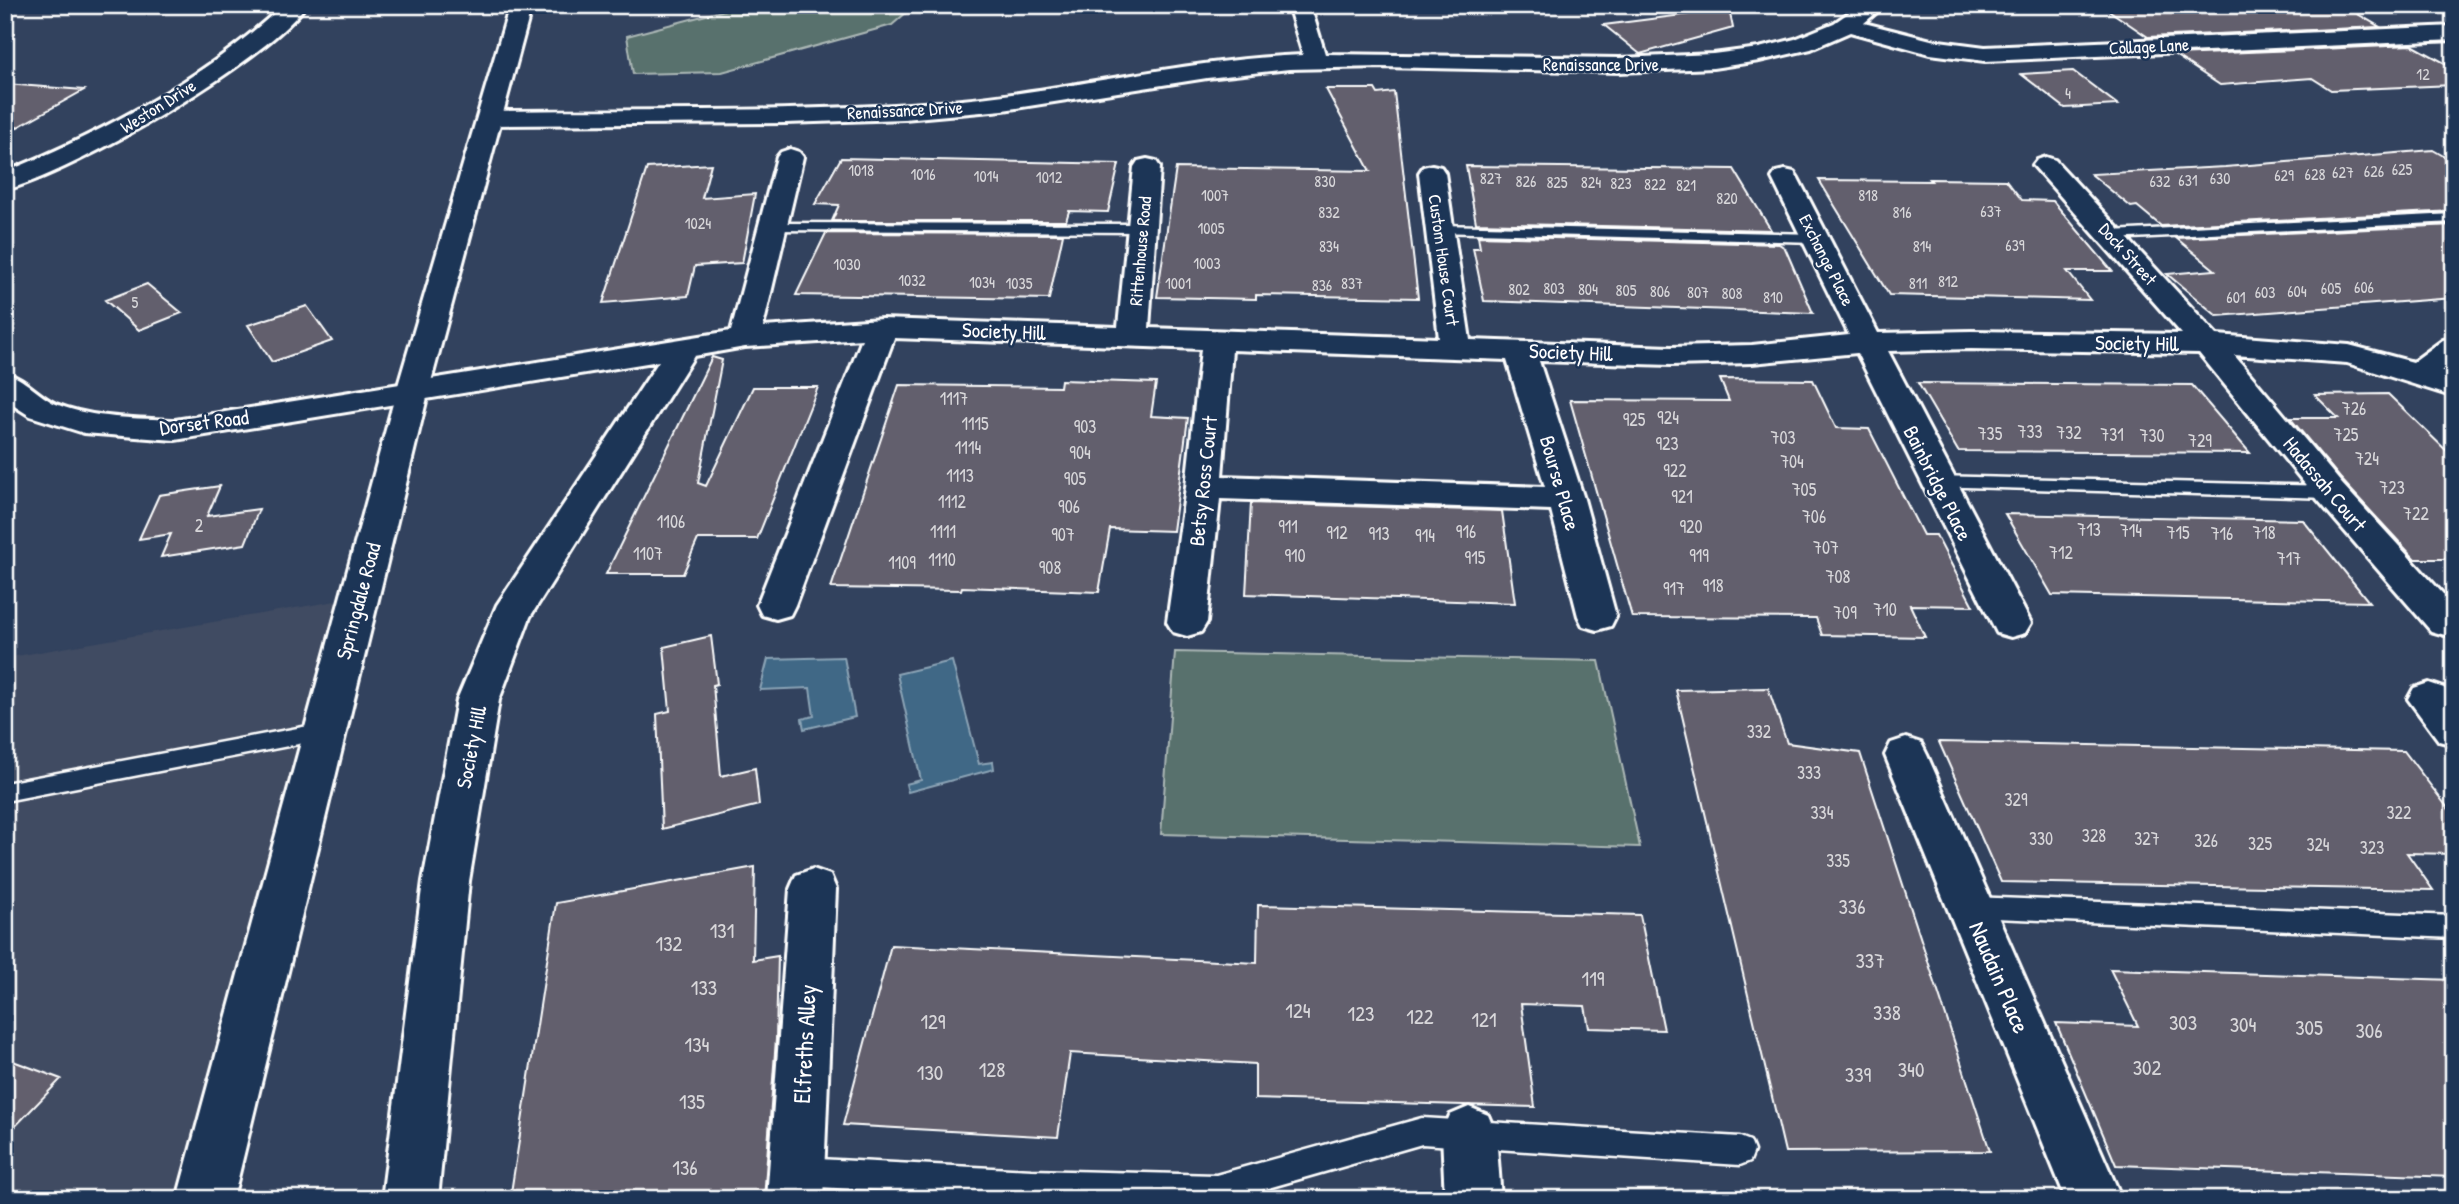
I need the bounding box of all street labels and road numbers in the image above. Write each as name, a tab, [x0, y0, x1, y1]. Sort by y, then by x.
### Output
street label: Collage Lane	[2108, 31, 2190, 61]
street label: Renaissance Drive	[1543, 52, 1659, 77]
street label: Weston Drive	[115, 73, 201, 139]
street label: Renaissance Drive	[847, 94, 963, 126]
street label: Custom House Court	[1422, 193, 1466, 328]
street label: Rittenhouse Road	[1123, 195, 1157, 307]
street label: Exchange Place	[1793, 210, 1861, 310]
street label: Dock Street	[2093, 217, 2163, 291]
street label: Society Hill	[962, 315, 1047, 347]
street label: Society Hill	[2095, 328, 2180, 358]
street label: Society Hill	[1529, 336, 1614, 368]
street label: Dorset Road	[158, 402, 250, 442]
street label: Betsy Ross Court	[1182, 414, 1224, 548]
street label: Bainbridge Place	[1897, 420, 1979, 546]
street label: Hadassah Court	[2277, 430, 2374, 538]
street label: Bourse Place	[1533, 432, 1587, 534]
street label: Springdale Road	[328, 539, 388, 663]
street label: Society Hill	[449, 702, 493, 791]
street label: Naudain Place	[1962, 916, 2038, 1038]
street label: Elfreths Alley	[785, 984, 823, 1104]

